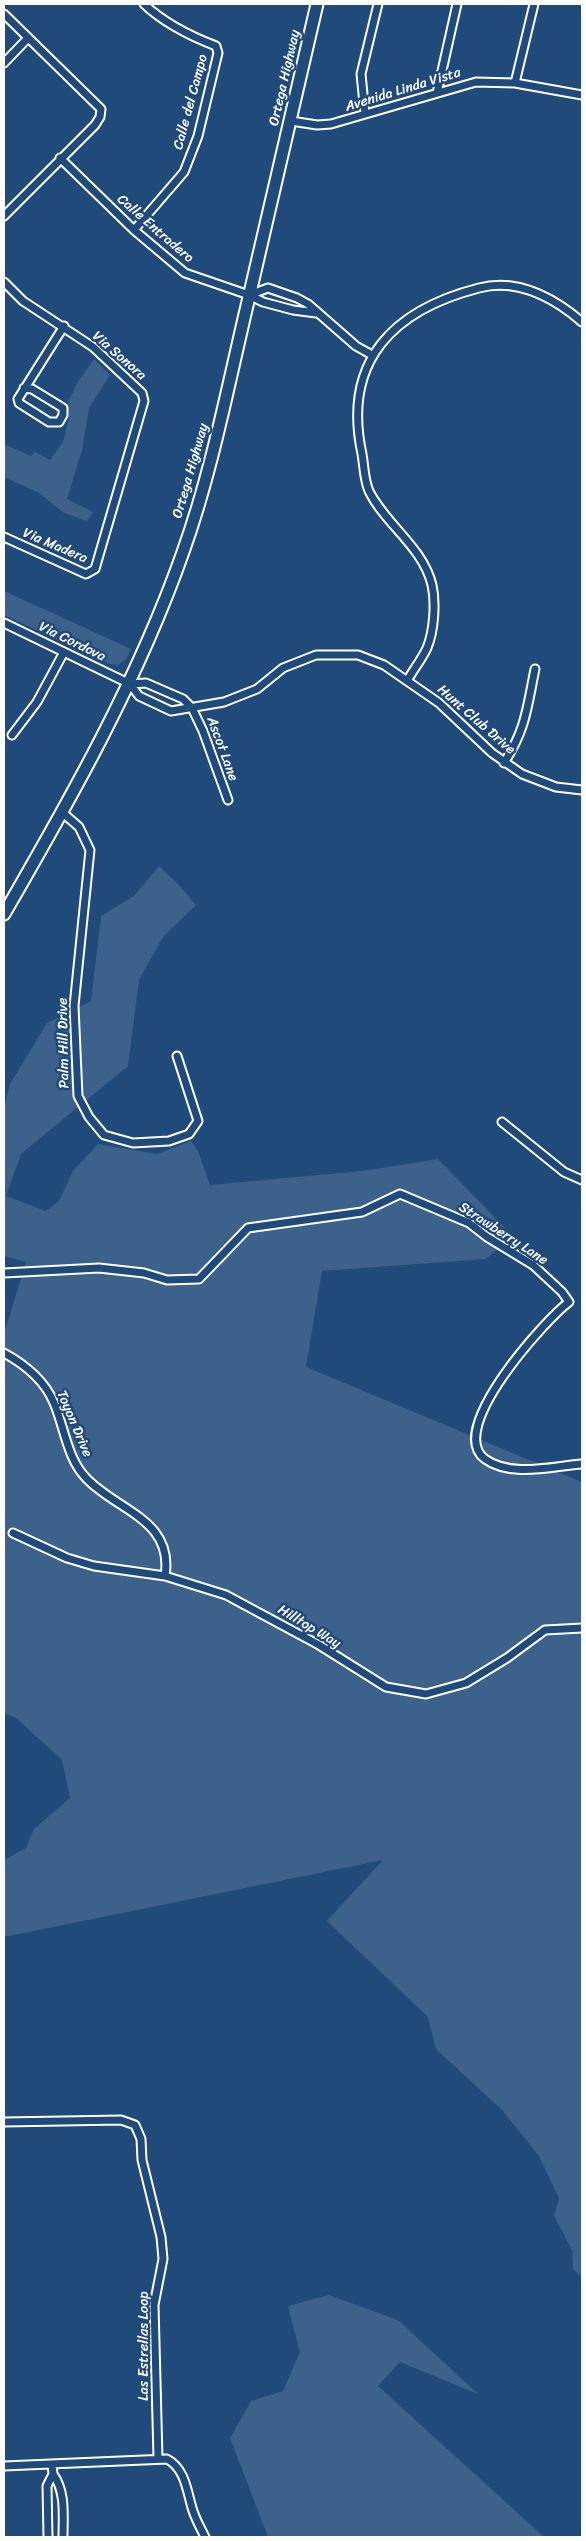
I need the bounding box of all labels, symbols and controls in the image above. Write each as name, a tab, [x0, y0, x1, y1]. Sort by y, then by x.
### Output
street label: Ortega Highway	[266, 28, 304, 128]
street label: Calle del Campo	[170, 53, 212, 151]
street label: Avenida Linda Vista	[343, 64, 463, 116]
street label: Calle Entradero	[113, 191, 197, 267]
street label: Via Sonora	[89, 328, 149, 384]
street label: Ortega Highway	[169, 422, 213, 520]
street label: Via Madera	[20, 525, 90, 567]
street label: Via Cordova	[36, 619, 108, 665]
street label: Hunt Club Drive	[434, 682, 518, 758]
street label: Ascot Lane	[203, 715, 241, 783]
street label: Palm Hill Drive	[55, 997, 73, 1089]
street label: Strawberry Lane	[455, 1199, 551, 1269]
street label: Toyon Drive	[52, 1388, 96, 1460]
street label: Hilltop Way	[274, 1602, 344, 1652]
street label: Las Estrellas Loop	[136, 2291, 152, 2401]

